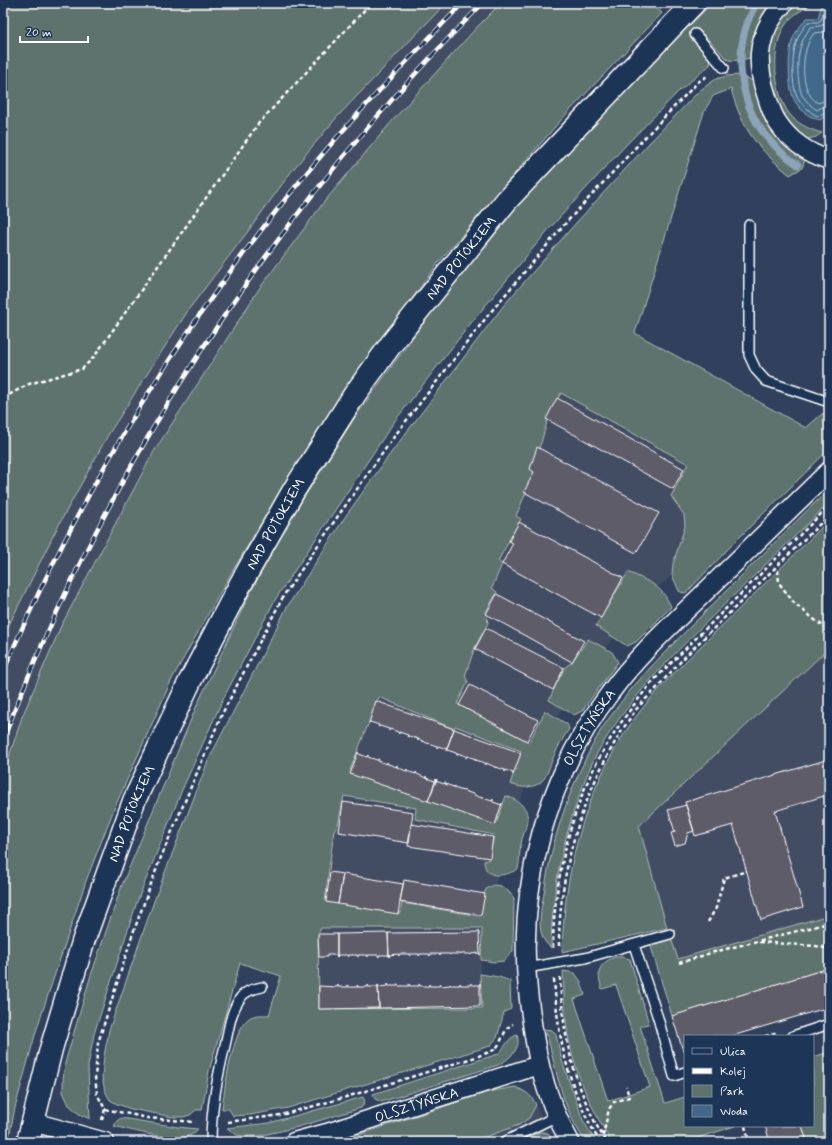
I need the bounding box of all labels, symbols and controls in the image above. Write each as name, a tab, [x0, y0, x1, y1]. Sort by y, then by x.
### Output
scale bar	[20, 18, 88, 44]
text: 20 m	[26, 25, 52, 41]
street label: NAD POTOKIEM	[422, 212, 501, 304]
street label: NAD POTOKIEM	[243, 475, 309, 573]
street label: OLSZTYŃSKA	[560, 686, 620, 769]
street label: NAD POTOKIEM	[105, 762, 160, 864]
legend	[684, 1035, 814, 1127]
text: Ulica	[720, 1044, 746, 1060]
text: Kolej	[720, 1064, 746, 1080]
street label: OLSZTYŃSKA	[372, 1083, 461, 1127]
text: Park	[720, 1084, 744, 1100]
text: Woda	[720, 1104, 748, 1120]

